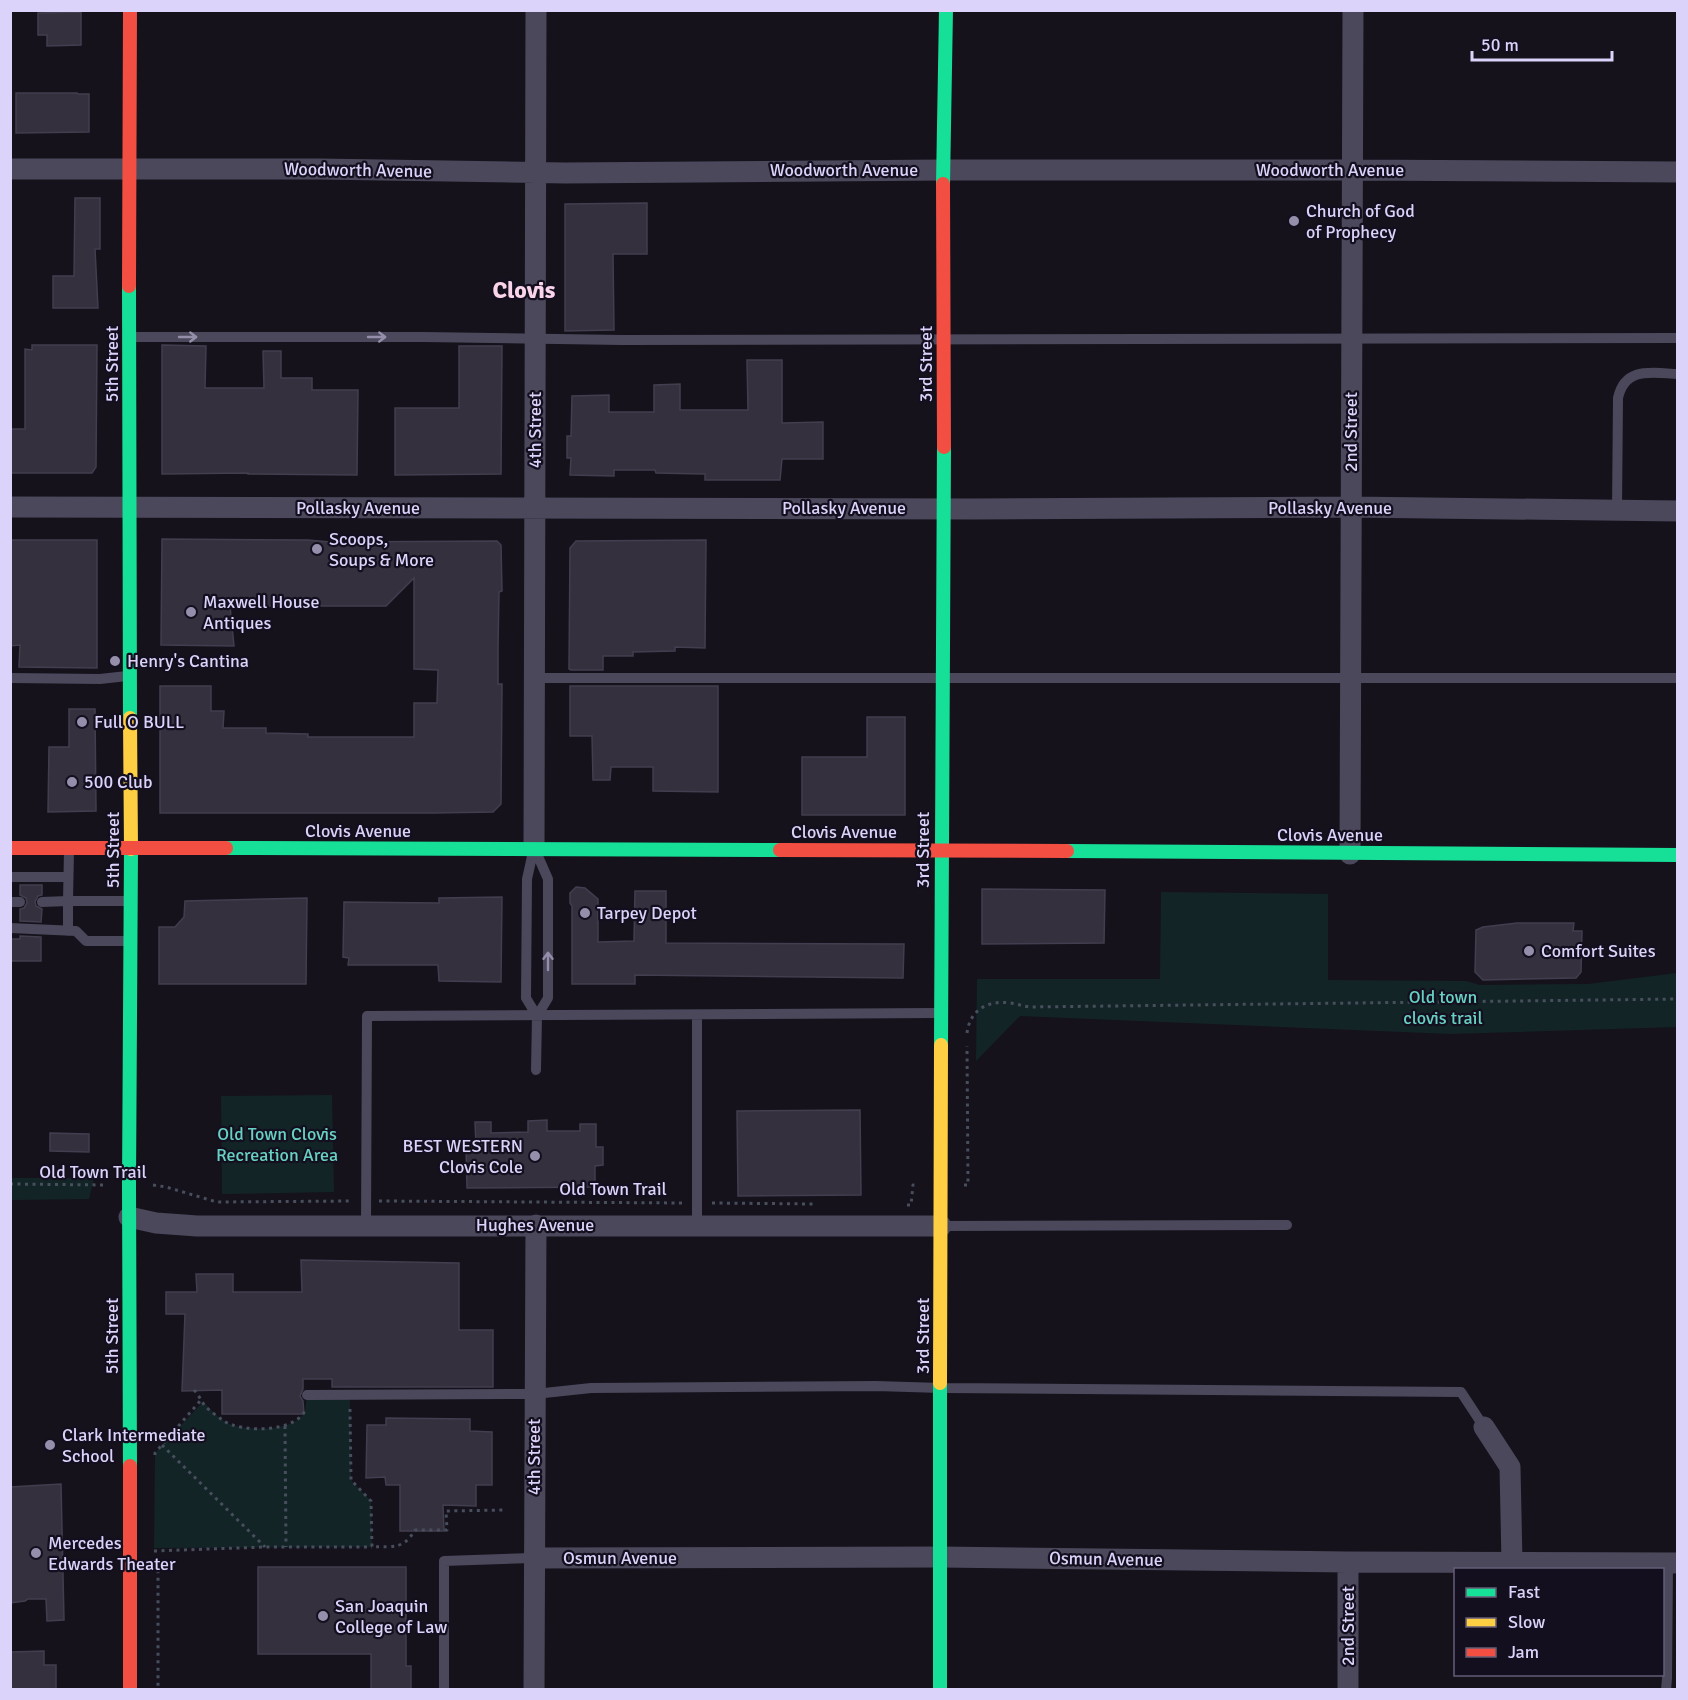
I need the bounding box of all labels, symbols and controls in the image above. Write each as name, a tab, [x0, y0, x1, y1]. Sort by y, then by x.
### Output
scale bar	[1472, 24, 1612, 62]
text: 50 m	[1481, 34, 1519, 56]
street label: Woodworth Avenue	[284, 158, 432, 182]
street label: Woodworth Avenue	[770, 159, 918, 181]
street label: Woodworth Avenue	[1256, 159, 1404, 181]
place label: Church of God of Prophecy	[1306, 200, 1415, 243]
marker: Church of God of Prophecy	[1287, 214, 1301, 228]
district label: Clovis	[492, 275, 556, 305]
street label: 5th Street	[101, 326, 123, 402]
street label: 3rd Street	[915, 326, 937, 402]
one-way arrow	[178, 331, 198, 343]
one-way arrow	[367, 331, 387, 343]
street label: 4th Street	[524, 392, 546, 468]
street label: 2nd Street	[1340, 392, 1362, 472]
street label: Pollasky Avenue	[296, 497, 420, 519]
street label: Pollasky Avenue	[782, 497, 906, 519]
street label: Pollasky Avenue	[1268, 497, 1392, 519]
place label: Scoops, Soups & More	[329, 528, 434, 571]
marker: Scoops, Soups & More	[310, 542, 324, 556]
place label: Maxwell House Antiques	[203, 591, 319, 634]
marker: Maxwell House Antiques	[184, 605, 198, 619]
place label: Henry's Cantina	[127, 650, 249, 672]
marker: Henry's Cantina	[108, 654, 122, 668]
place label: Full O BULL	[94, 711, 184, 733]
marker: Full O BULL	[75, 715, 89, 729]
place label: 500 Club	[84, 771, 152, 793]
marker: 500 Club	[65, 775, 79, 789]
street label: 5th Street	[102, 812, 124, 888]
street label: 3rd Street	[912, 812, 934, 888]
street label: Clovis Avenue	[305, 820, 411, 842]
street label: Clovis Avenue	[791, 821, 897, 843]
street label: Clovis Avenue	[1277, 824, 1383, 846]
place label: Tarpey Depot	[597, 902, 697, 924]
marker: Tarpey Depot	[578, 906, 592, 920]
place label: Comfort Suites	[1541, 940, 1656, 962]
marker: Comfort Suites	[1522, 944, 1536, 958]
one-way arrow	[542, 951, 554, 971]
park label: Old town clovis trail	[1403, 986, 1483, 1029]
park label: Old Town Clovis Recreation Area	[216, 1123, 338, 1166]
place label: BEST WESTERN Clovis Cole	[402, 1135, 523, 1178]
marker: BEST WESTERN Clovis Cole	[528, 1149, 542, 1163]
street label: Old Town Trail	[39, 1161, 147, 1183]
street label: Old Town Trail	[559, 1178, 667, 1200]
street label: Hughes Avenue	[476, 1214, 594, 1236]
street label: 5th Street	[101, 1298, 123, 1374]
street label: 3rd Street	[912, 1298, 934, 1374]
street label: 4th Street	[523, 1419, 545, 1495]
place label: Clark Intermediate School	[62, 1424, 206, 1467]
marker: Clark Intermediate School	[43, 1438, 57, 1452]
place label: Mercedes Edwards Theater	[48, 1532, 176, 1575]
marker: Mercedes Edwards Theater	[29, 1546, 43, 1560]
street label: Osmun Avenue	[563, 1547, 677, 1569]
street label: Osmun Avenue	[1049, 1547, 1163, 1571]
legend	[1454, 1568, 1664, 1676]
text: Fast	[1508, 1581, 1540, 1603]
street label: 2nd Street	[1337, 1586, 1359, 1666]
place label: San Joaquin College of Law	[335, 1595, 447, 1638]
marker: San Joaquin College of Law	[316, 1609, 330, 1623]
text: Slow	[1508, 1611, 1545, 1633]
text: Jam	[1508, 1641, 1539, 1663]

